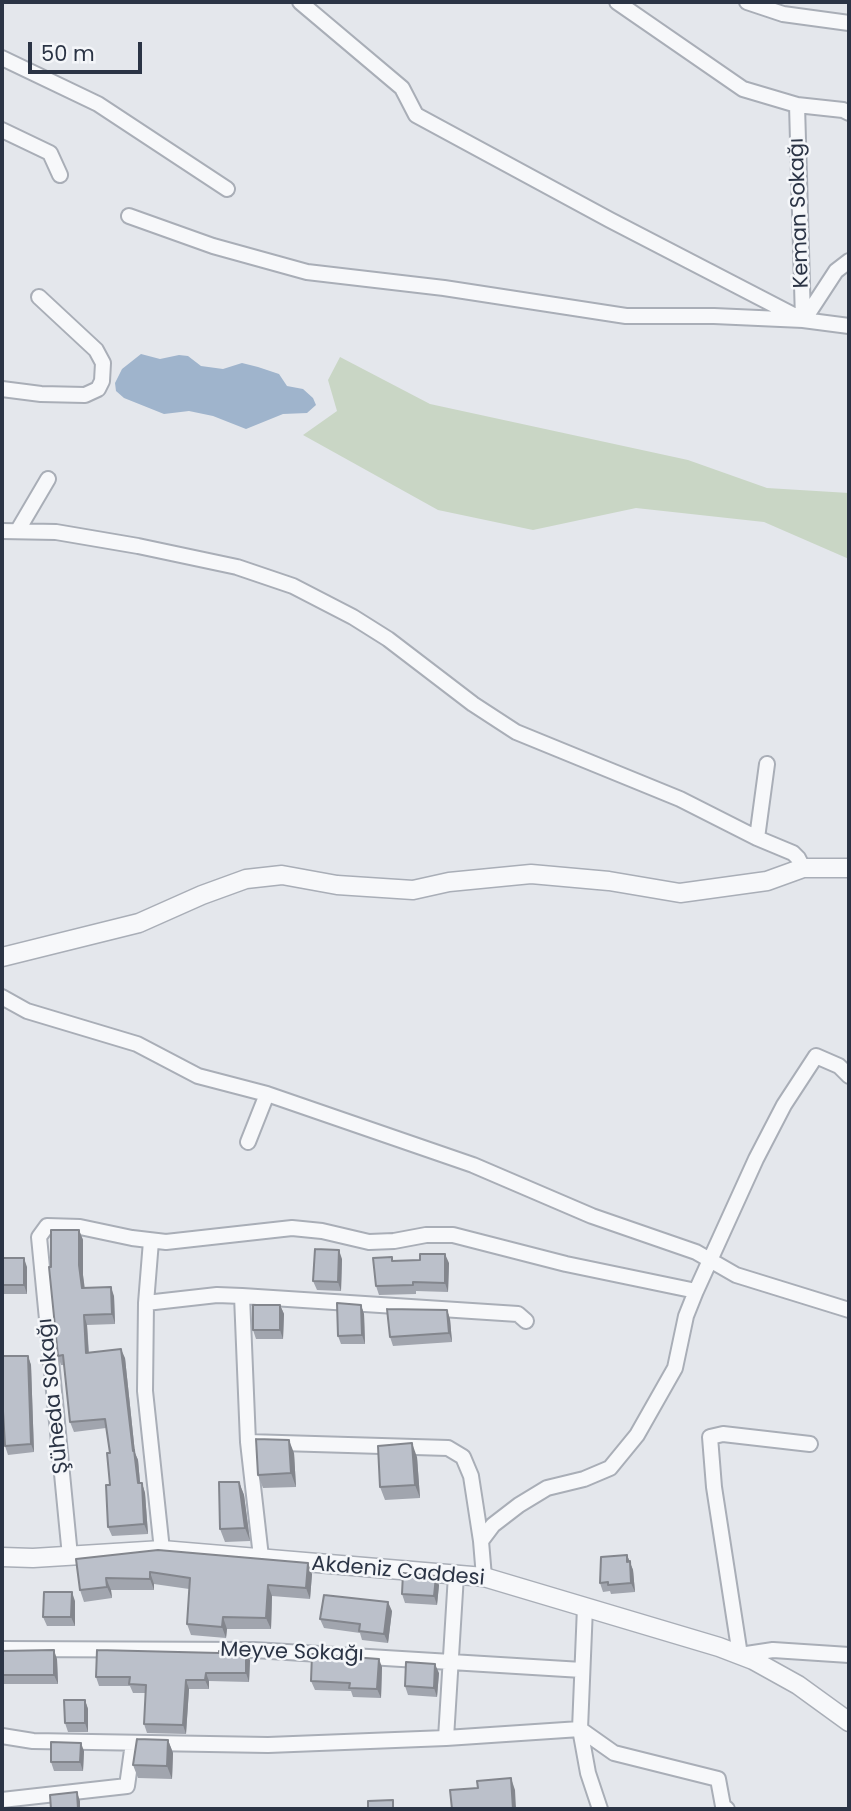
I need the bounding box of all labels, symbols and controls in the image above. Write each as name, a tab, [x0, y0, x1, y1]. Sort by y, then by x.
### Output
scale bar	[32, 28, 145, 72]
text: 50 m	[41, 39, 95, 68]
street label: Keman Sokağı	[785, 137, 815, 289]
street label: Şüheda Sokağı	[33, 1317, 75, 1475]
street label: Akdeniz Caddesi	[310, 1552, 486, 1592]
street label: Meyve Sokağı	[220, 1638, 364, 1668]

